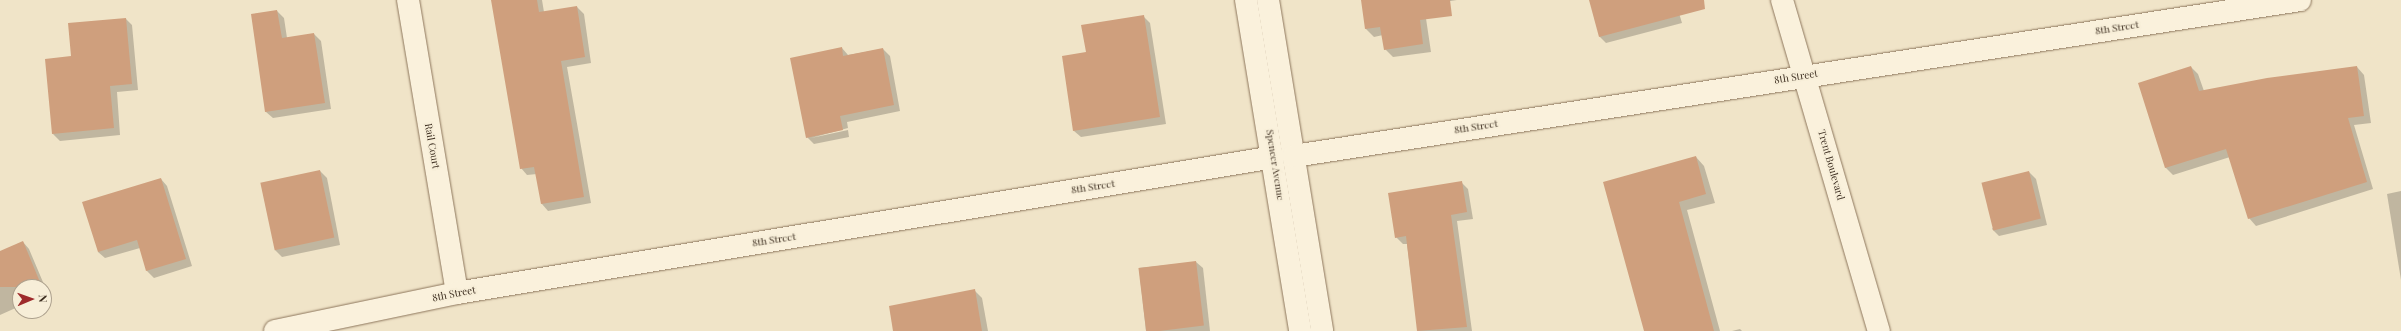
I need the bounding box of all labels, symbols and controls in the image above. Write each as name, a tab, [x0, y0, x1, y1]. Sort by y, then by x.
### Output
street label: 8th Street	[2094, 19, 2140, 37]
street label: 8th Street	[1773, 68, 1819, 86]
street label: 8th Street	[1453, 118, 1499, 136]
street label: Rail Court	[422, 122, 442, 170]
street label: Spencer Avenue	[1263, 128, 1287, 202]
street label: Trent Boulevard	[1815, 128, 1847, 202]
street label: 8th Street	[1070, 178, 1116, 196]
street label: 8th Street	[751, 231, 797, 249]
north arrow	[12, 279, 52, 319]
street label: 8th Street	[431, 284, 477, 304]
text: N	[36, 294, 51, 303]

